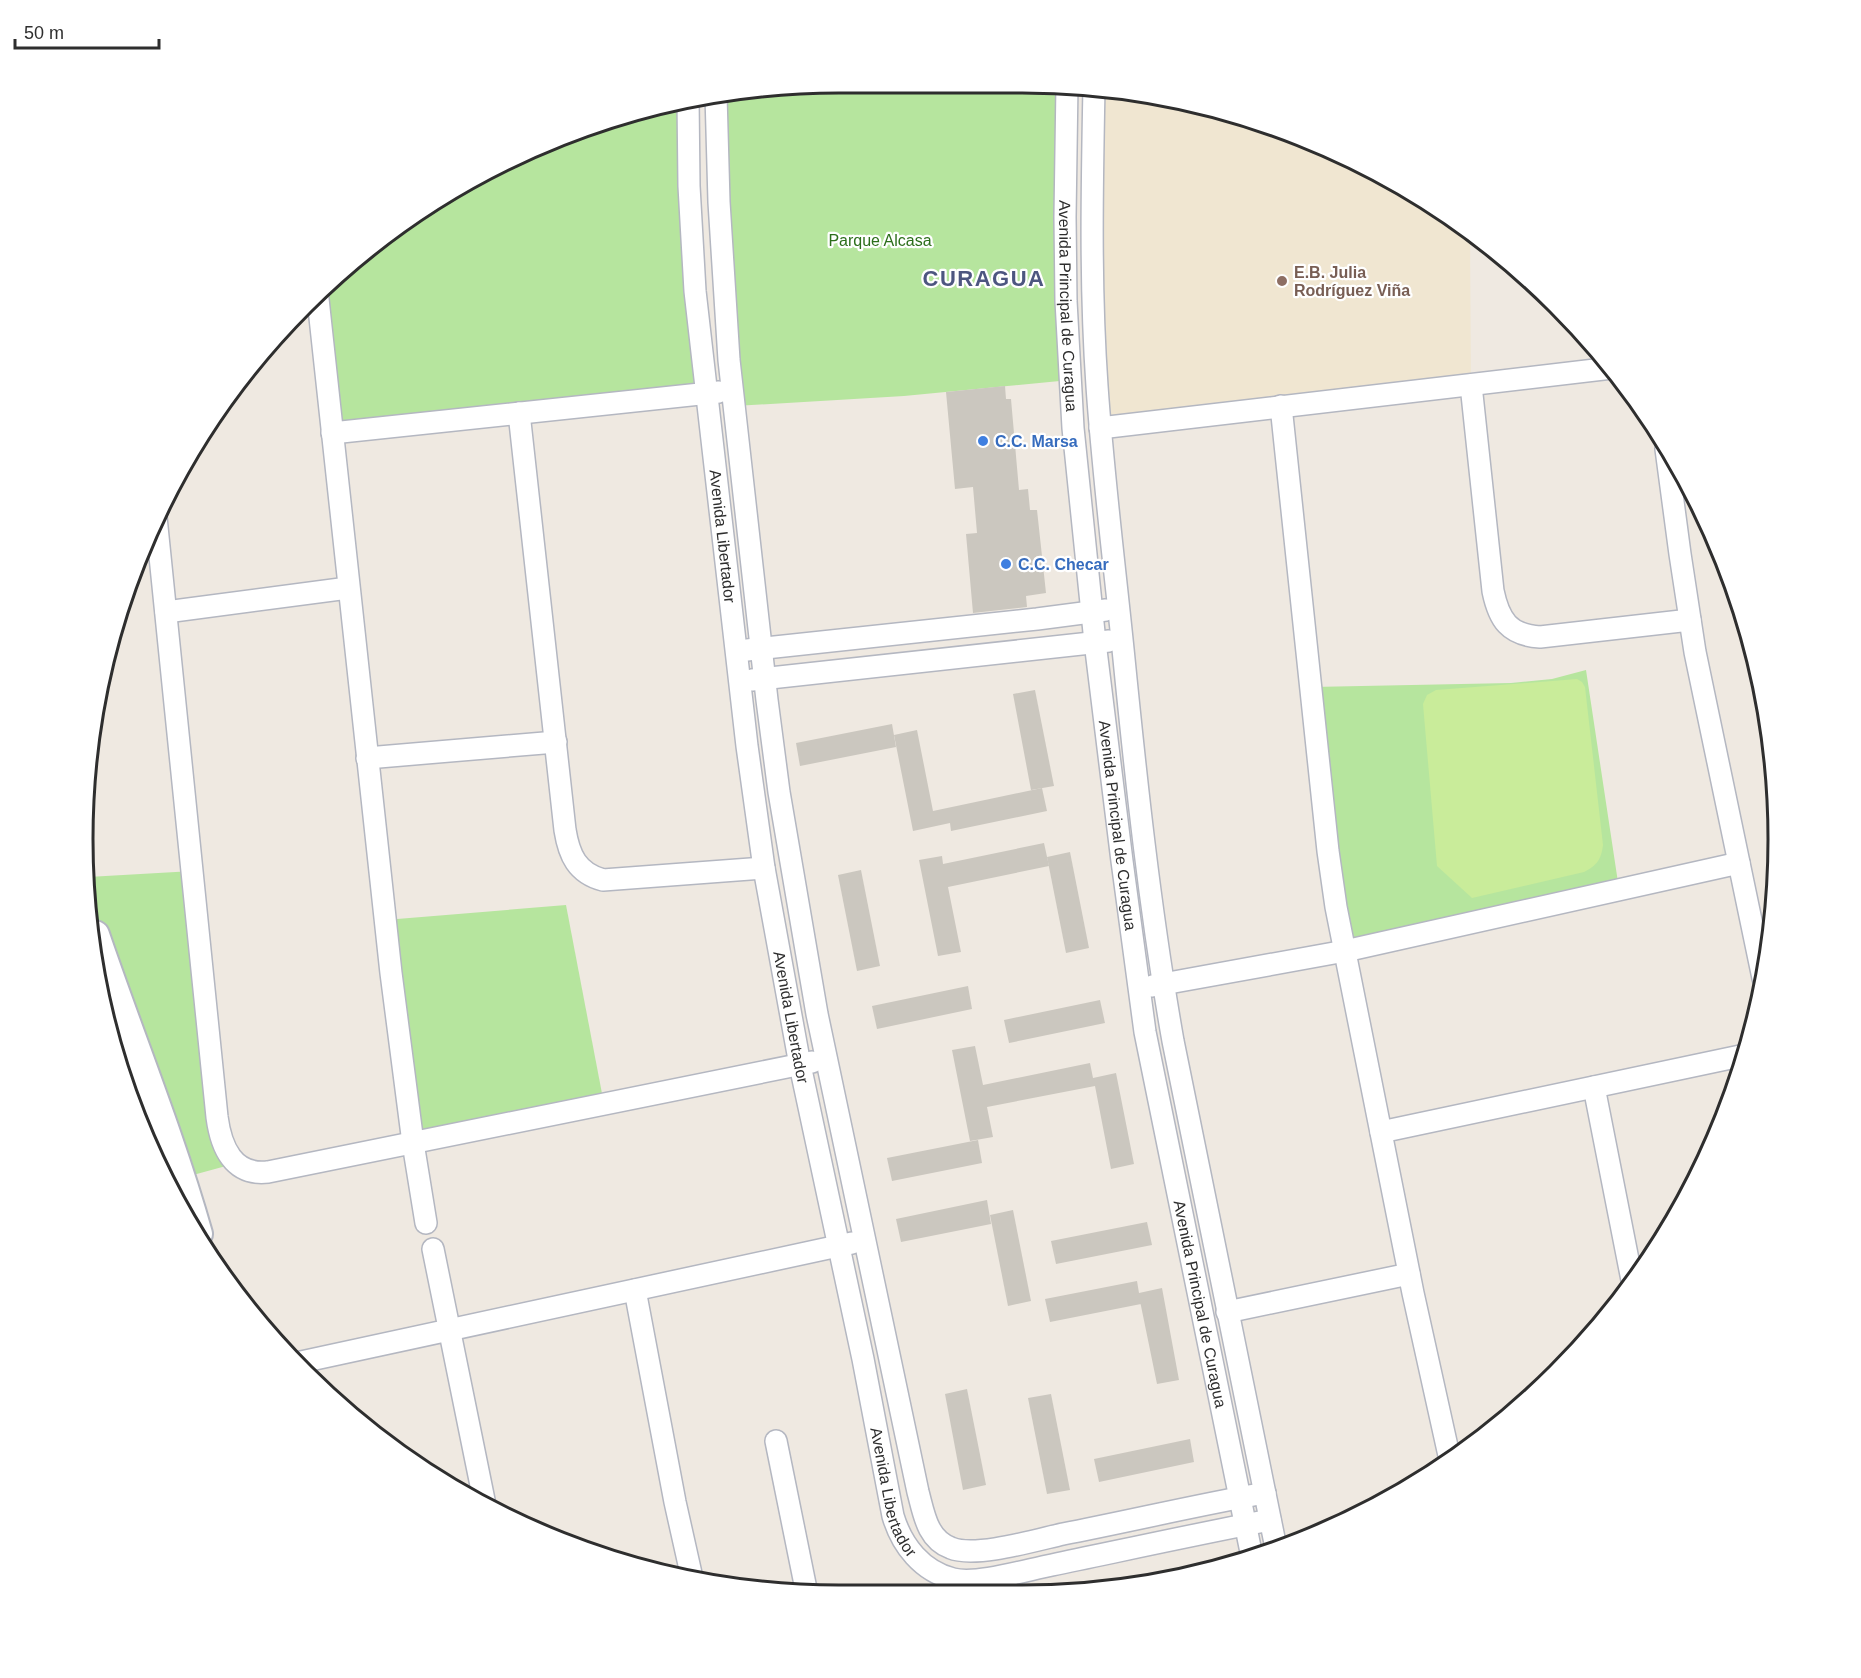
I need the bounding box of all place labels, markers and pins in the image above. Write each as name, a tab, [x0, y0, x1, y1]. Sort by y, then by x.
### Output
place label: E.B. Julia Rodríguez Viña	[1294, 264, 1410, 299]
marker: E.B. Julia Rodríguez Viña	[1275, 274, 1289, 288]
place label: C.C. Marsa	[995, 433, 1078, 450]
marker: C.C. Marsa	[976, 434, 990, 448]
place label: C.C. Checar	[1018, 556, 1109, 573]
marker: C.C. Checar	[999, 557, 1013, 571]

